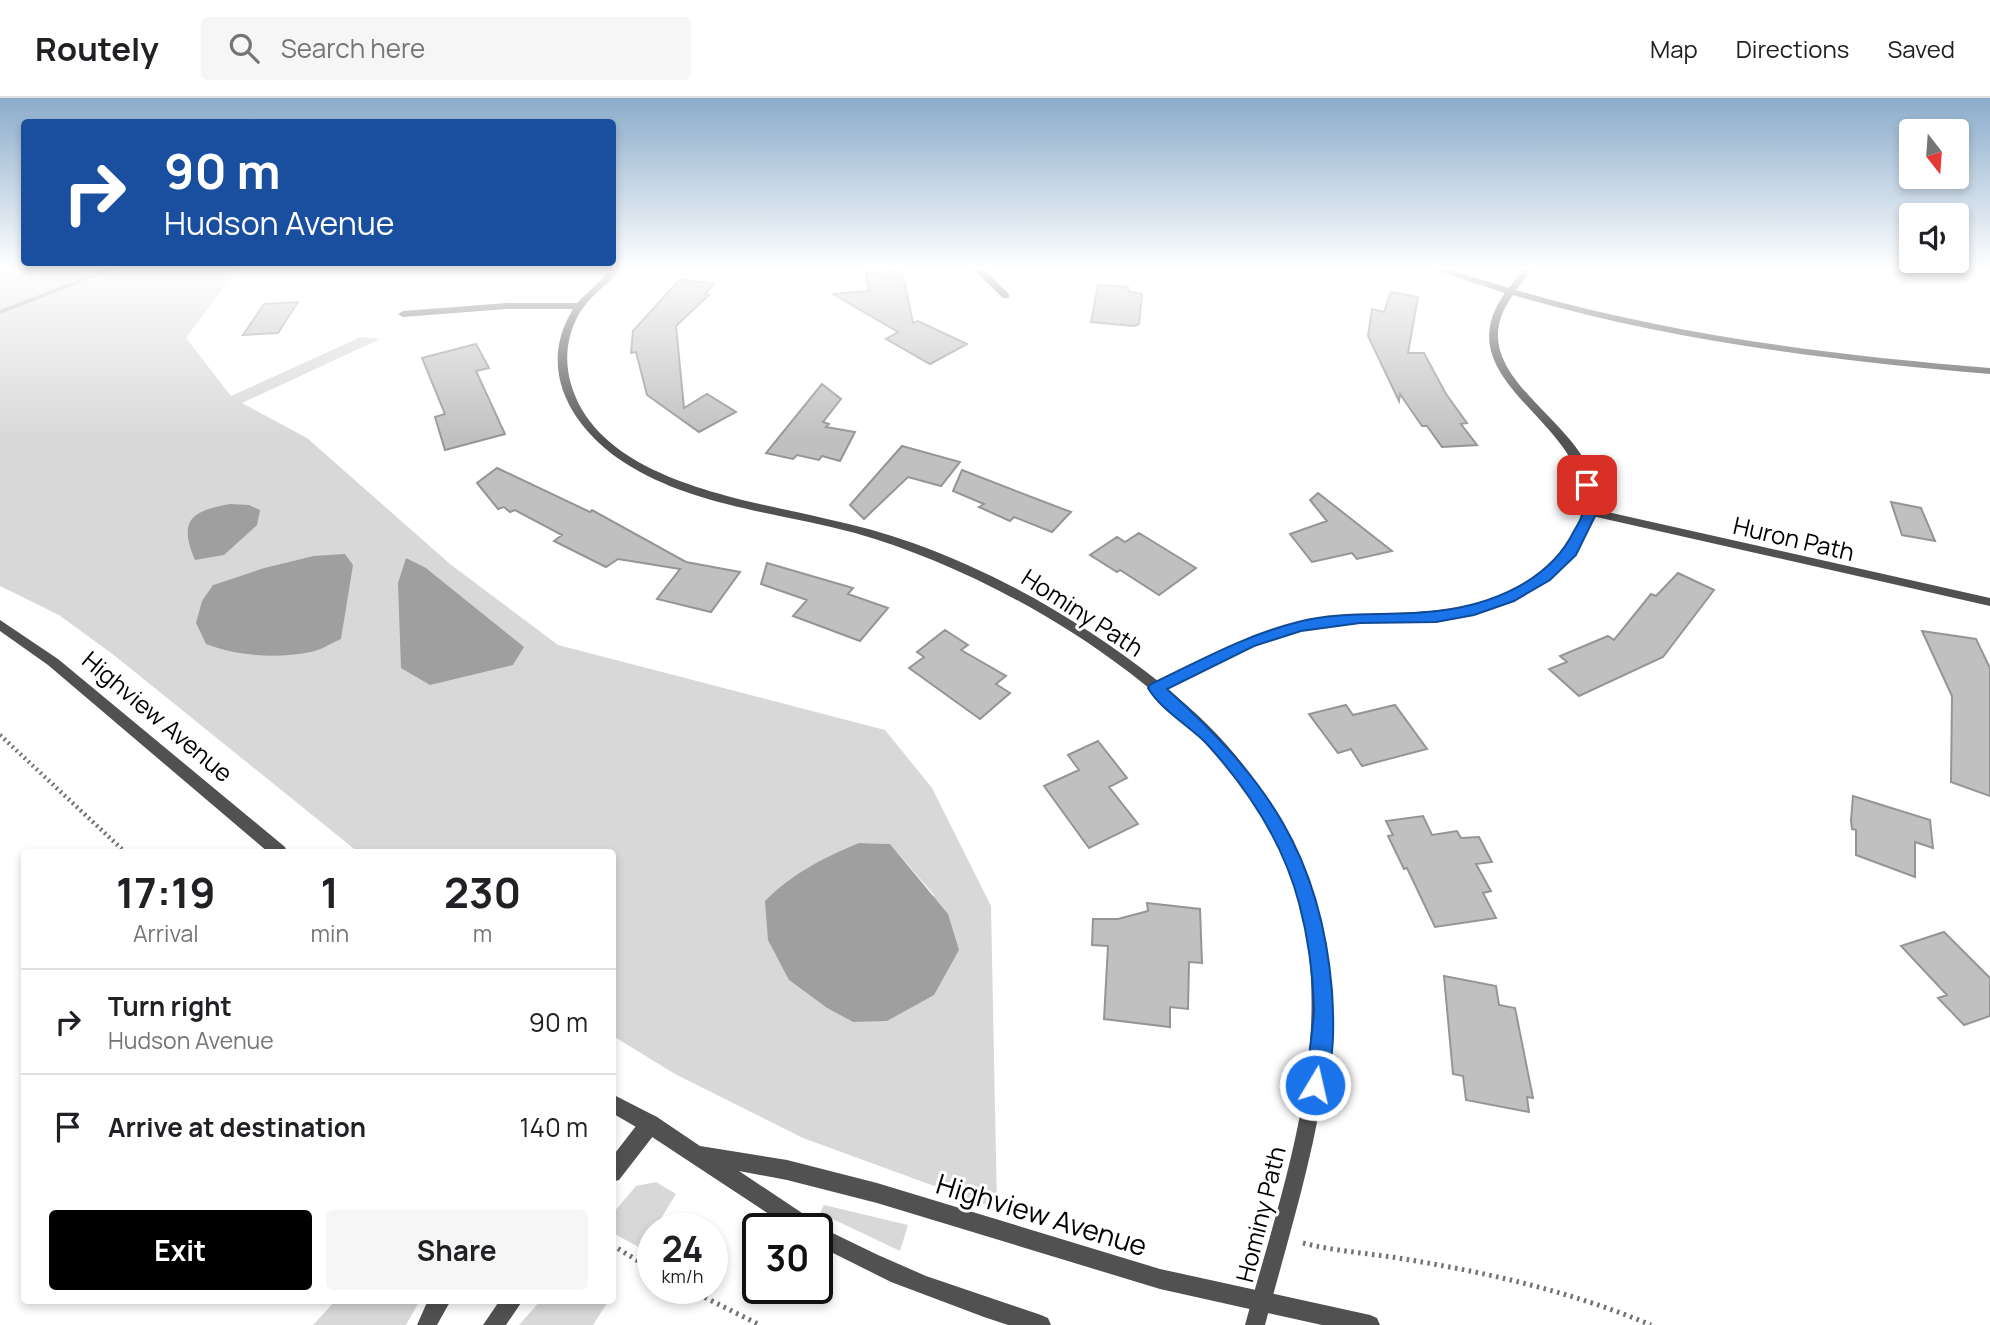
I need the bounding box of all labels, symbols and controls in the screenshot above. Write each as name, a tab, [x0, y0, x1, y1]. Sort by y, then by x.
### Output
search box	[201, 17, 691, 80]
text: Routely	[35, 26, 159, 71]
icon: search	[225, 29, 263, 67]
text: Search here	[281, 30, 425, 66]
text: Map	[1650, 32, 1698, 65]
text: Directions	[1736, 32, 1849, 65]
text: Saved	[1887, 32, 1955, 65]
north arrow	[1899, 119, 1969, 189]
map controls	[1899, 119, 1969, 273]
text: 90 m	[164, 137, 281, 204]
icon: right	[49, 147, 140, 238]
text: Hudson Avenue	[164, 201, 395, 245]
button: sound	[1899, 203, 1969, 273]
pin	[1557, 455, 1617, 515]
icon: arrive	[1568, 466, 1606, 504]
street label: Huron Path	[1730, 508, 1858, 568]
street label: Hominy Path	[1016, 560, 1150, 664]
street label: Highview Avenue	[76, 643, 240, 789]
text: 17:19	[116, 863, 216, 921]
text: 1	[321, 863, 339, 921]
text: 230	[444, 863, 521, 921]
text: Arrival	[133, 917, 199, 949]
text: min	[311, 917, 349, 949]
text: m	[473, 917, 492, 949]
text: Turn right	[108, 988, 232, 1024]
icon: right	[49, 1003, 87, 1041]
text: 90 m	[529, 1004, 588, 1040]
text: Hudson Avenue	[108, 1024, 274, 1056]
position arrow	[1278, 1048, 1352, 1122]
icon: arrive	[49, 1108, 87, 1146]
text: Arrive at destination	[108, 1109, 366, 1145]
text: 140 m	[519, 1109, 588, 1145]
street label: Hominy Path	[1227, 1143, 1293, 1285]
street label: Highview Avenue	[932, 1164, 1152, 1264]
button: Exit	[49, 1210, 312, 1290]
button: Share	[326, 1210, 588, 1290]
speed limit sign: 30	[742, 1213, 833, 1304]
text: 24	[662, 1225, 703, 1273]
text: km/h	[662, 1264, 703, 1288]

